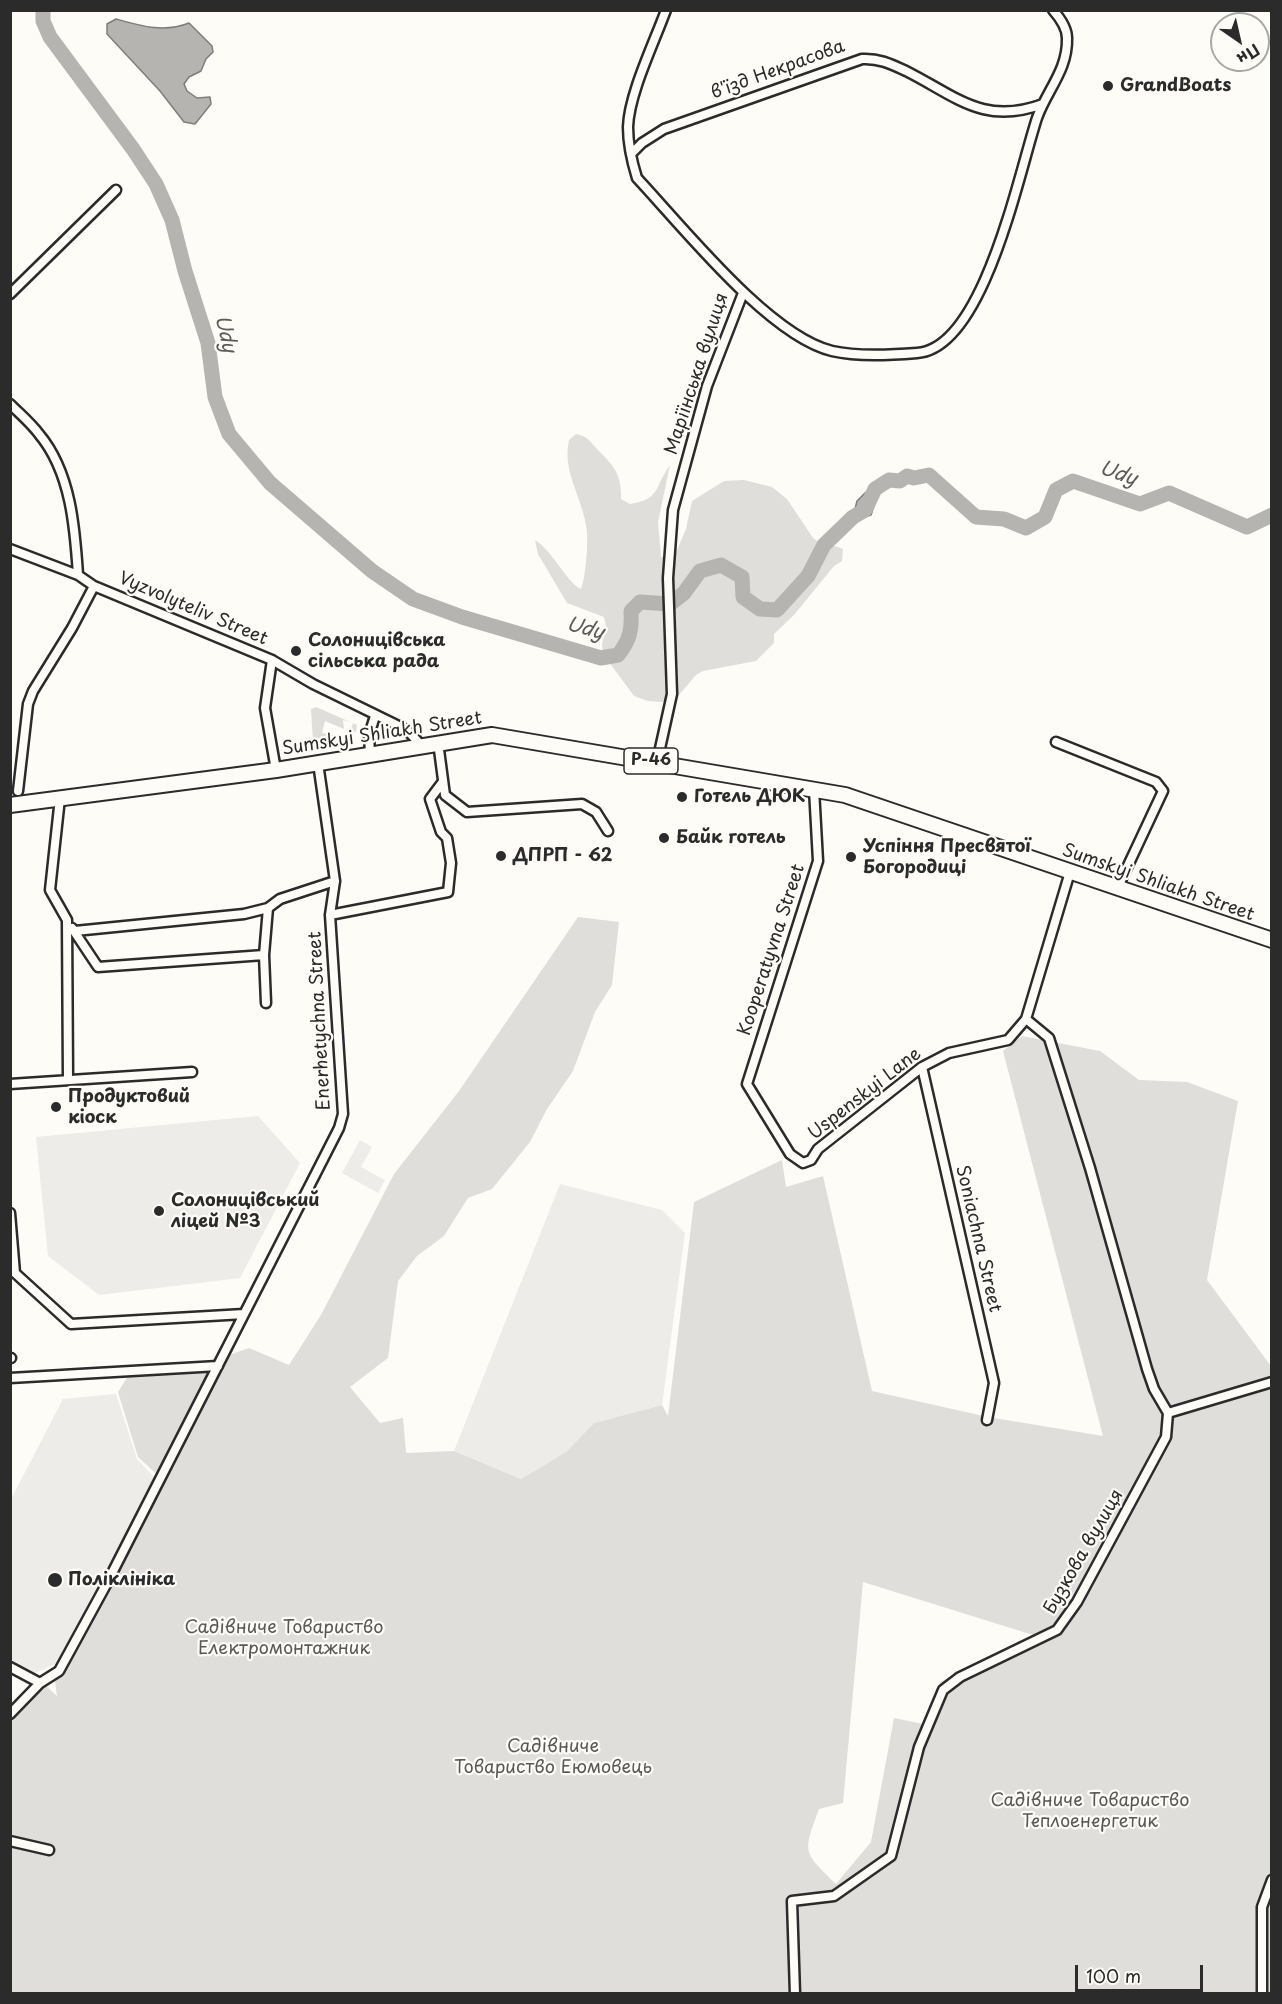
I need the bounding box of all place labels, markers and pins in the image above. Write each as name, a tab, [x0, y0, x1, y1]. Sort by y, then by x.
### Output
place label: GrandBoats	[1120, 75, 1231, 97]
marker: GrandBoats	[1101, 79, 1115, 93]
place label: Солоницівська сільська рада	[308, 630, 445, 672]
marker: Солоницівська сільська рада	[289, 644, 303, 658]
place label: Готель ДЮК	[694, 786, 805, 808]
marker: Готель ДЮК	[675, 790, 689, 804]
place label: Байк готель	[676, 827, 786, 849]
marker: Байк готель	[657, 831, 671, 845]
place label: Успіння Пресвятої Богородиці	[863, 836, 1031, 878]
place label: ДПРП - 62	[513, 845, 612, 867]
marker: ДПРП - 62	[494, 849, 508, 863]
marker: Успіння Пресвятої Богородиці	[844, 850, 858, 864]
place label: Продуктовий кіоск	[68, 1086, 190, 1128]
marker: Продуктовий кіоск	[49, 1100, 63, 1114]
place label: Солоницівський ліцей №3	[171, 1190, 320, 1232]
marker: Солоницівський ліцей №3	[152, 1204, 166, 1218]
place label: Поліклініка	[68, 1569, 175, 1591]
marker: Поліклініка	[46, 1571, 64, 1589]

